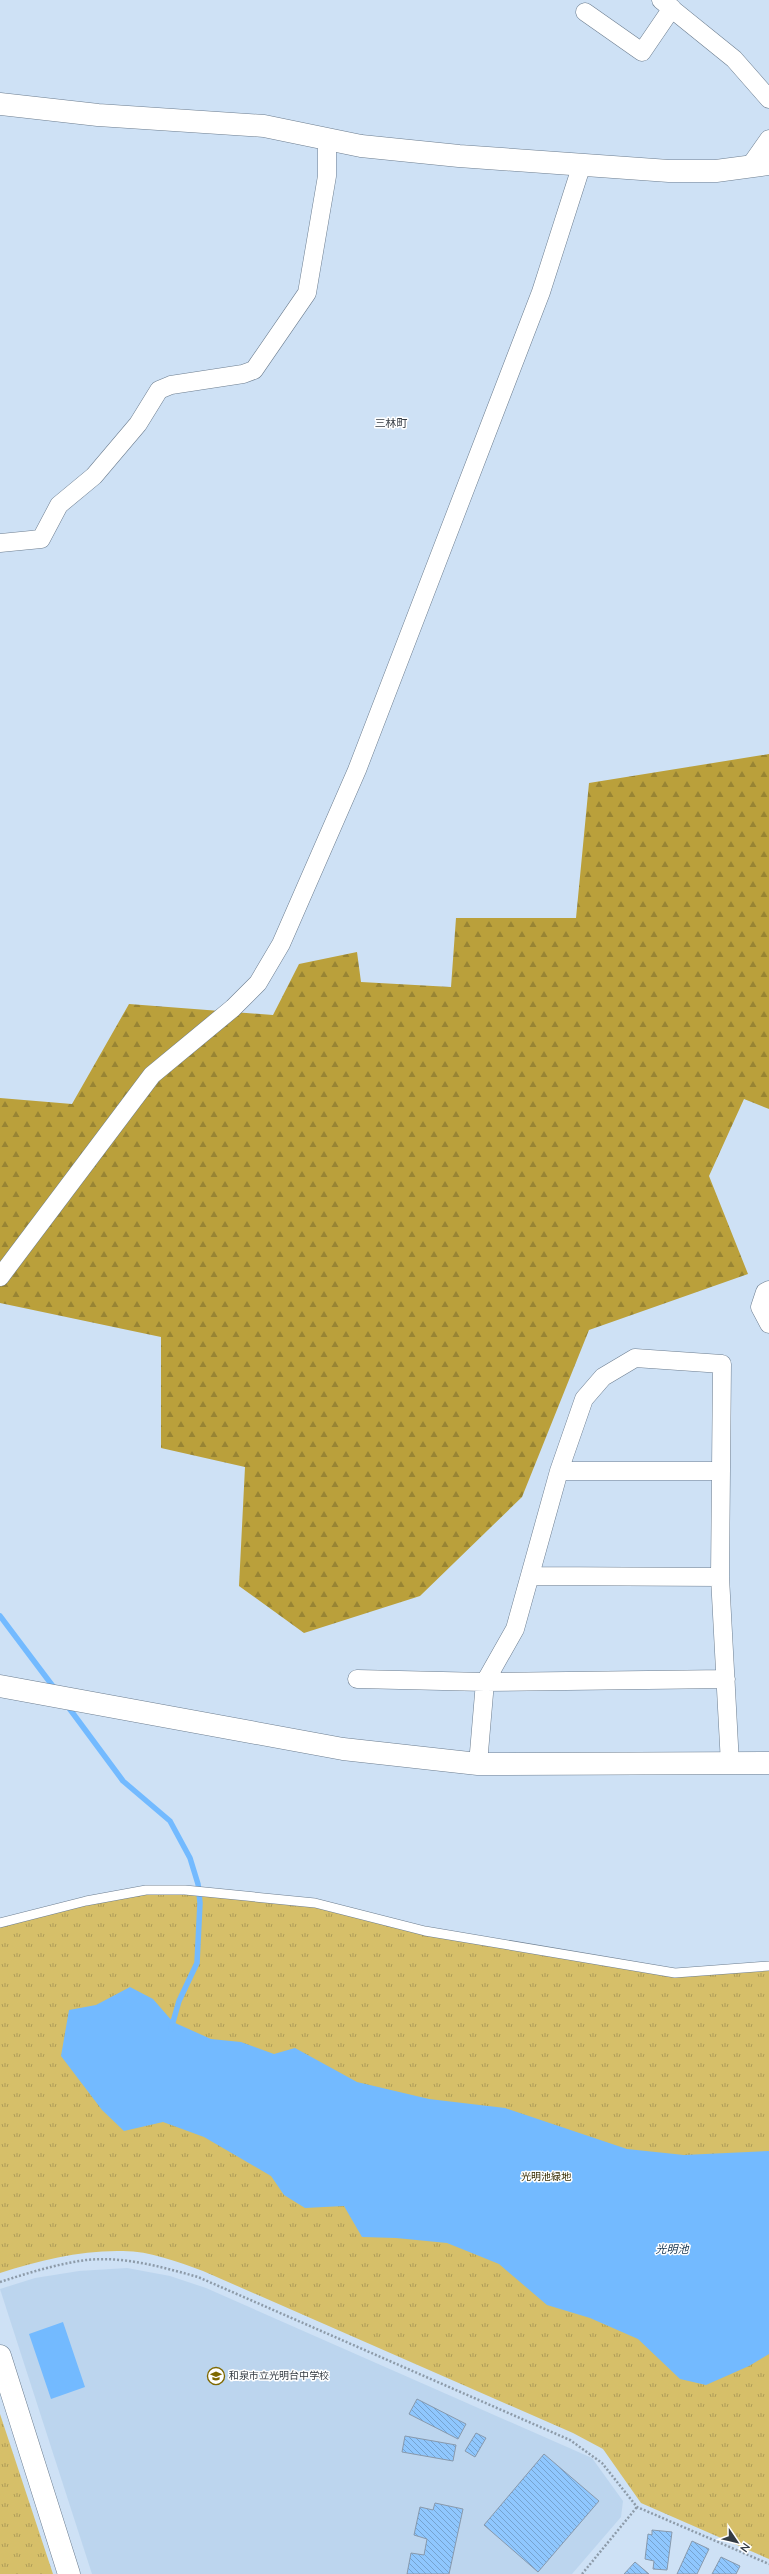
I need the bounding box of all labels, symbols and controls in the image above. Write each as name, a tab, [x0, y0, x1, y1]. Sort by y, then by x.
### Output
district label: 三林町	[375, 416, 408, 431]
park label: 光明池緑地	[521, 2170, 572, 2184]
water label: 光明池	[656, 2242, 689, 2257]
school or university icon: 和泉市立光明台中学校	[206, 2366, 226, 2386]
place label: 和泉市立光明台中学校	[229, 2369, 329, 2383]
north arrow	[717, 2522, 757, 2562]
text: N	[736, 2540, 753, 2555]

